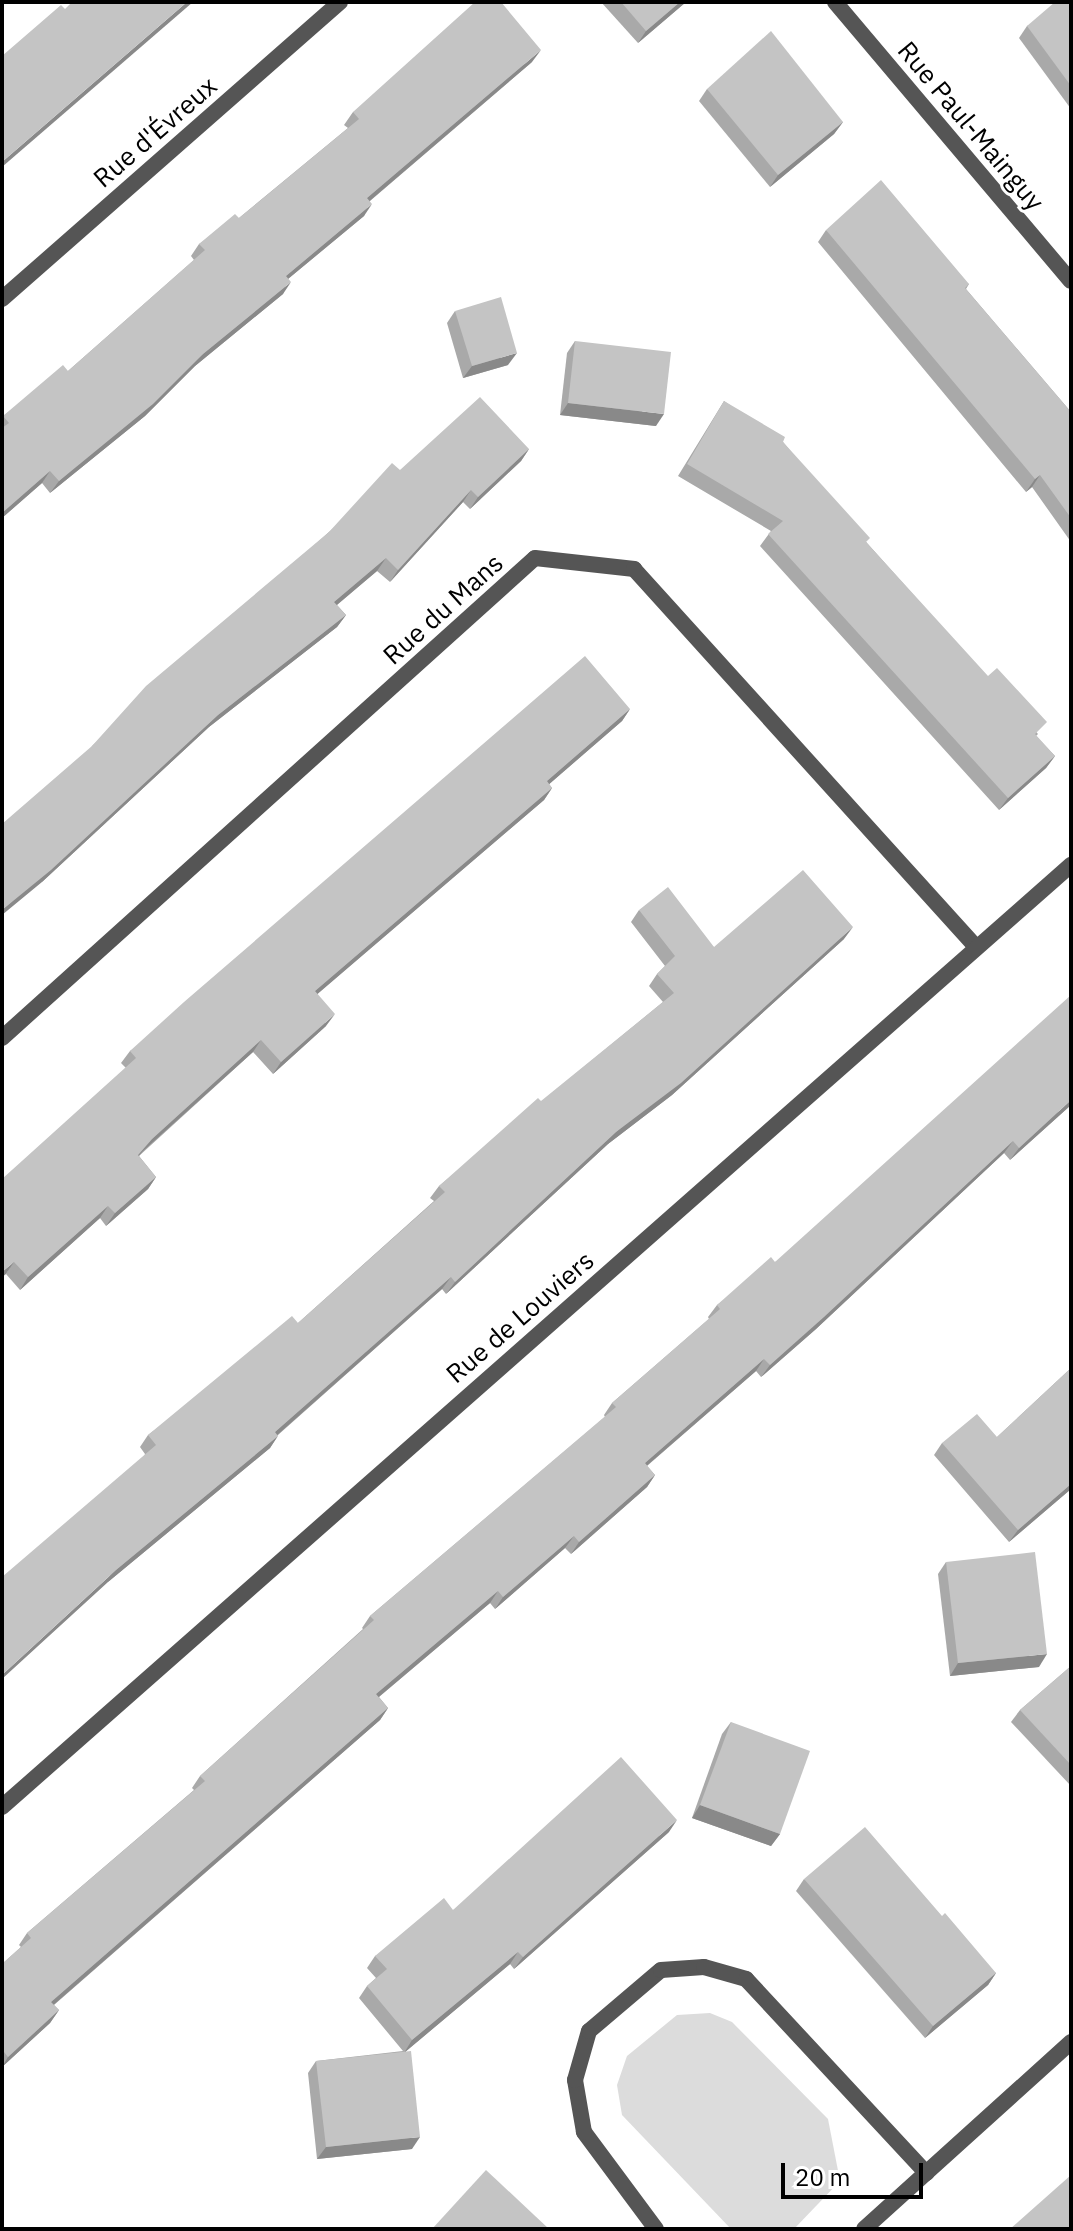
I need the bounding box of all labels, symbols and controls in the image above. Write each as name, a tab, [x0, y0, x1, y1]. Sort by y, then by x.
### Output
street label: Rue Paul-Mainguy	[891, 35, 1051, 217]
street label: Rue d'Évreux	[87, 70, 223, 194]
street label: Rue du Mans	[377, 547, 509, 671]
street label: Rue de Louviers	[440, 1244, 600, 1390]
scale bar	[785, 2147, 927, 2197]
text: 20 m	[795, 2161, 850, 2193]

